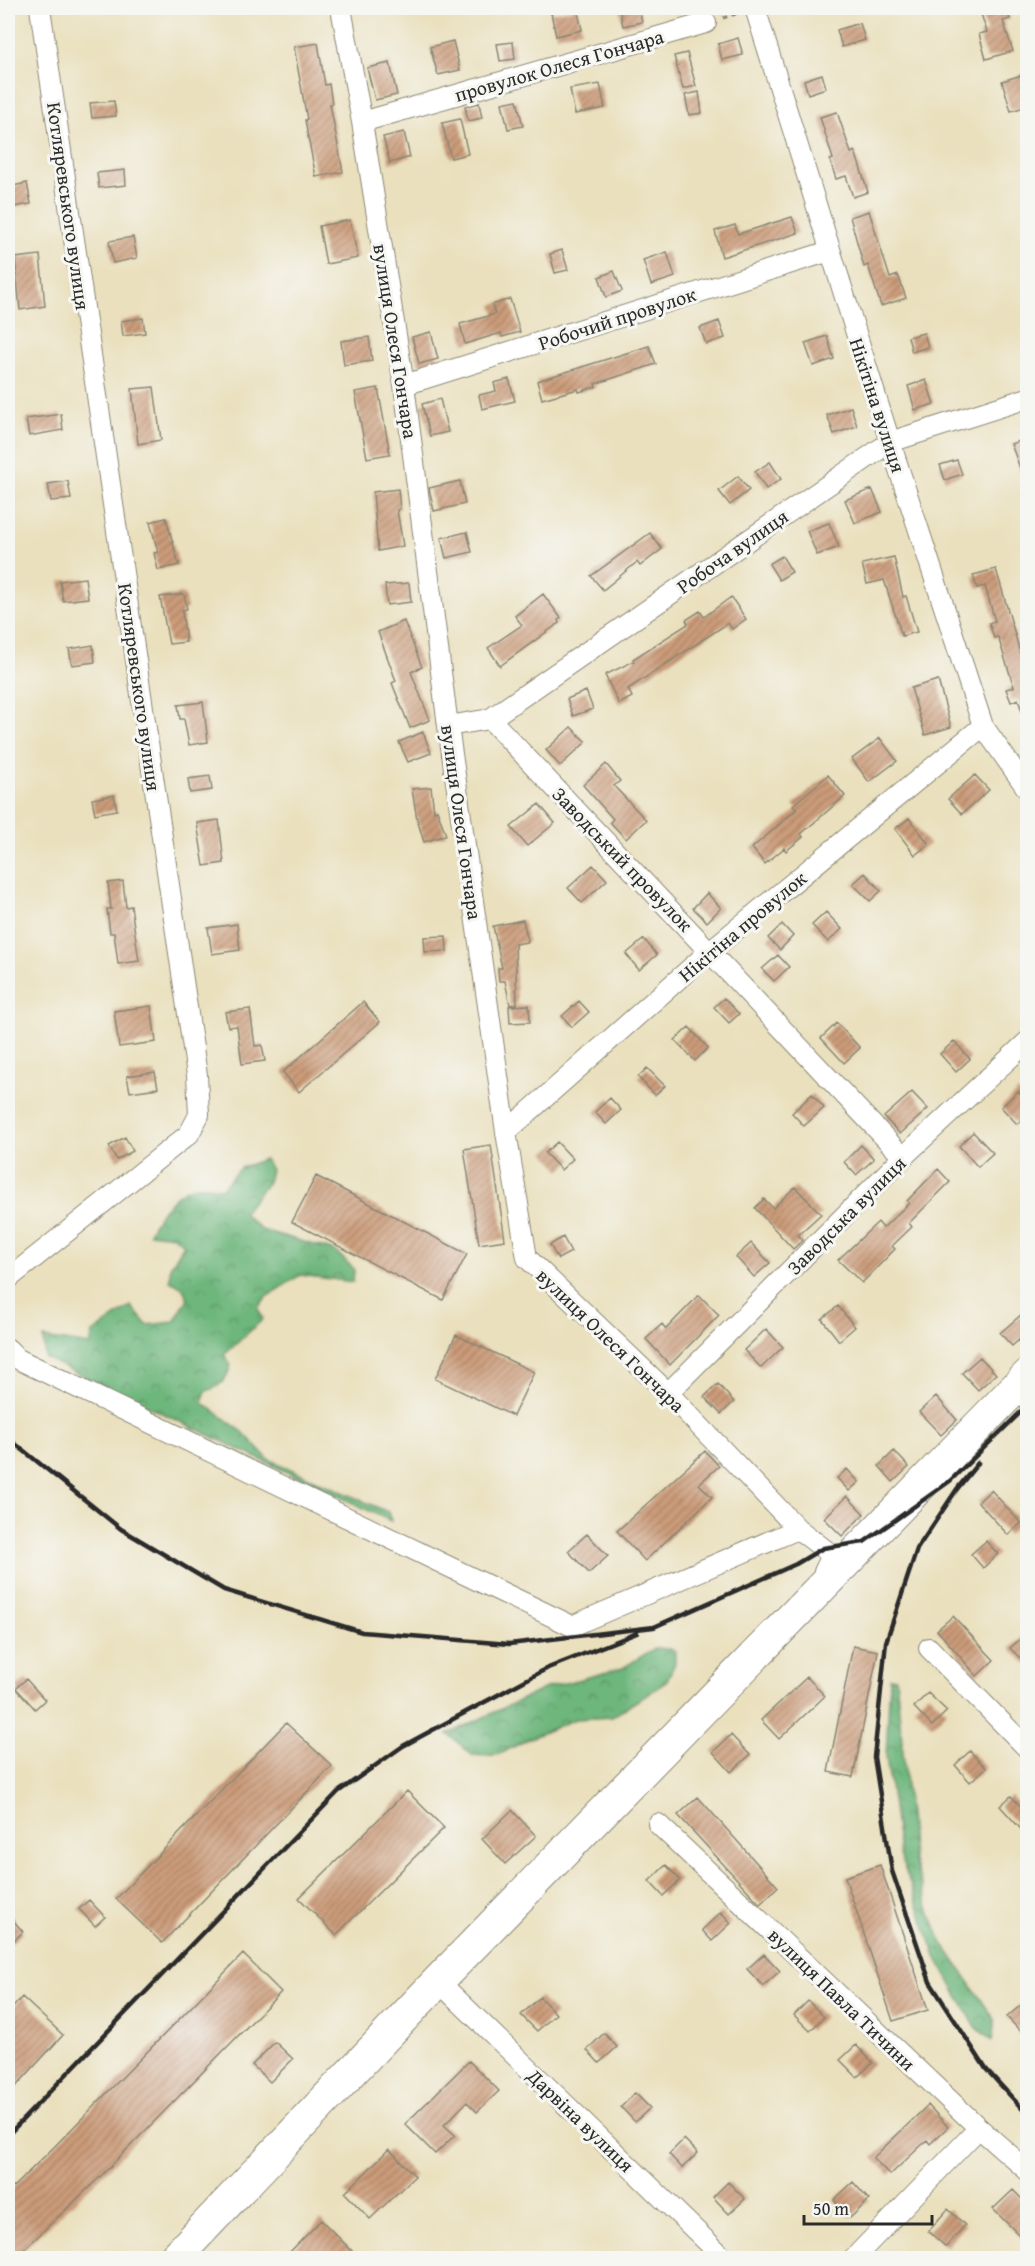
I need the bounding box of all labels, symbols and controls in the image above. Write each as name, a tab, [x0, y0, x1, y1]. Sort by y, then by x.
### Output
street label: провулок Олеся Гончара	[451, 21, 667, 109]
street label: Котляревського вулиця	[40, 100, 98, 312]
street label: вулиця Олеся Гончара	[366, 242, 426, 441]
street label: Робочий провулок	[534, 279, 700, 357]
street label: Нікітіна вулиця	[843, 334, 913, 476]
street label: Робоча вулиця	[670, 502, 794, 600]
street label: Котляревського вулиця	[111, 581, 169, 793]
street label: вулиця Олеся Гончара	[434, 723, 490, 922]
street label: Заводський провулок	[546, 780, 700, 938]
street label: Нікітіна провулок	[672, 863, 813, 988]
street label: Заводська вулиця	[780, 1149, 912, 1281]
street label: вулиця Олеся Гончара	[530, 1261, 692, 1419]
street label: вулиця Павла Тичини	[762, 1921, 922, 2077]
street label: Дарвіна вулиця	[520, 2061, 641, 2178]
scale bar	[804, 2188, 932, 2226]
text: 50 m	[813, 2195, 849, 2222]

